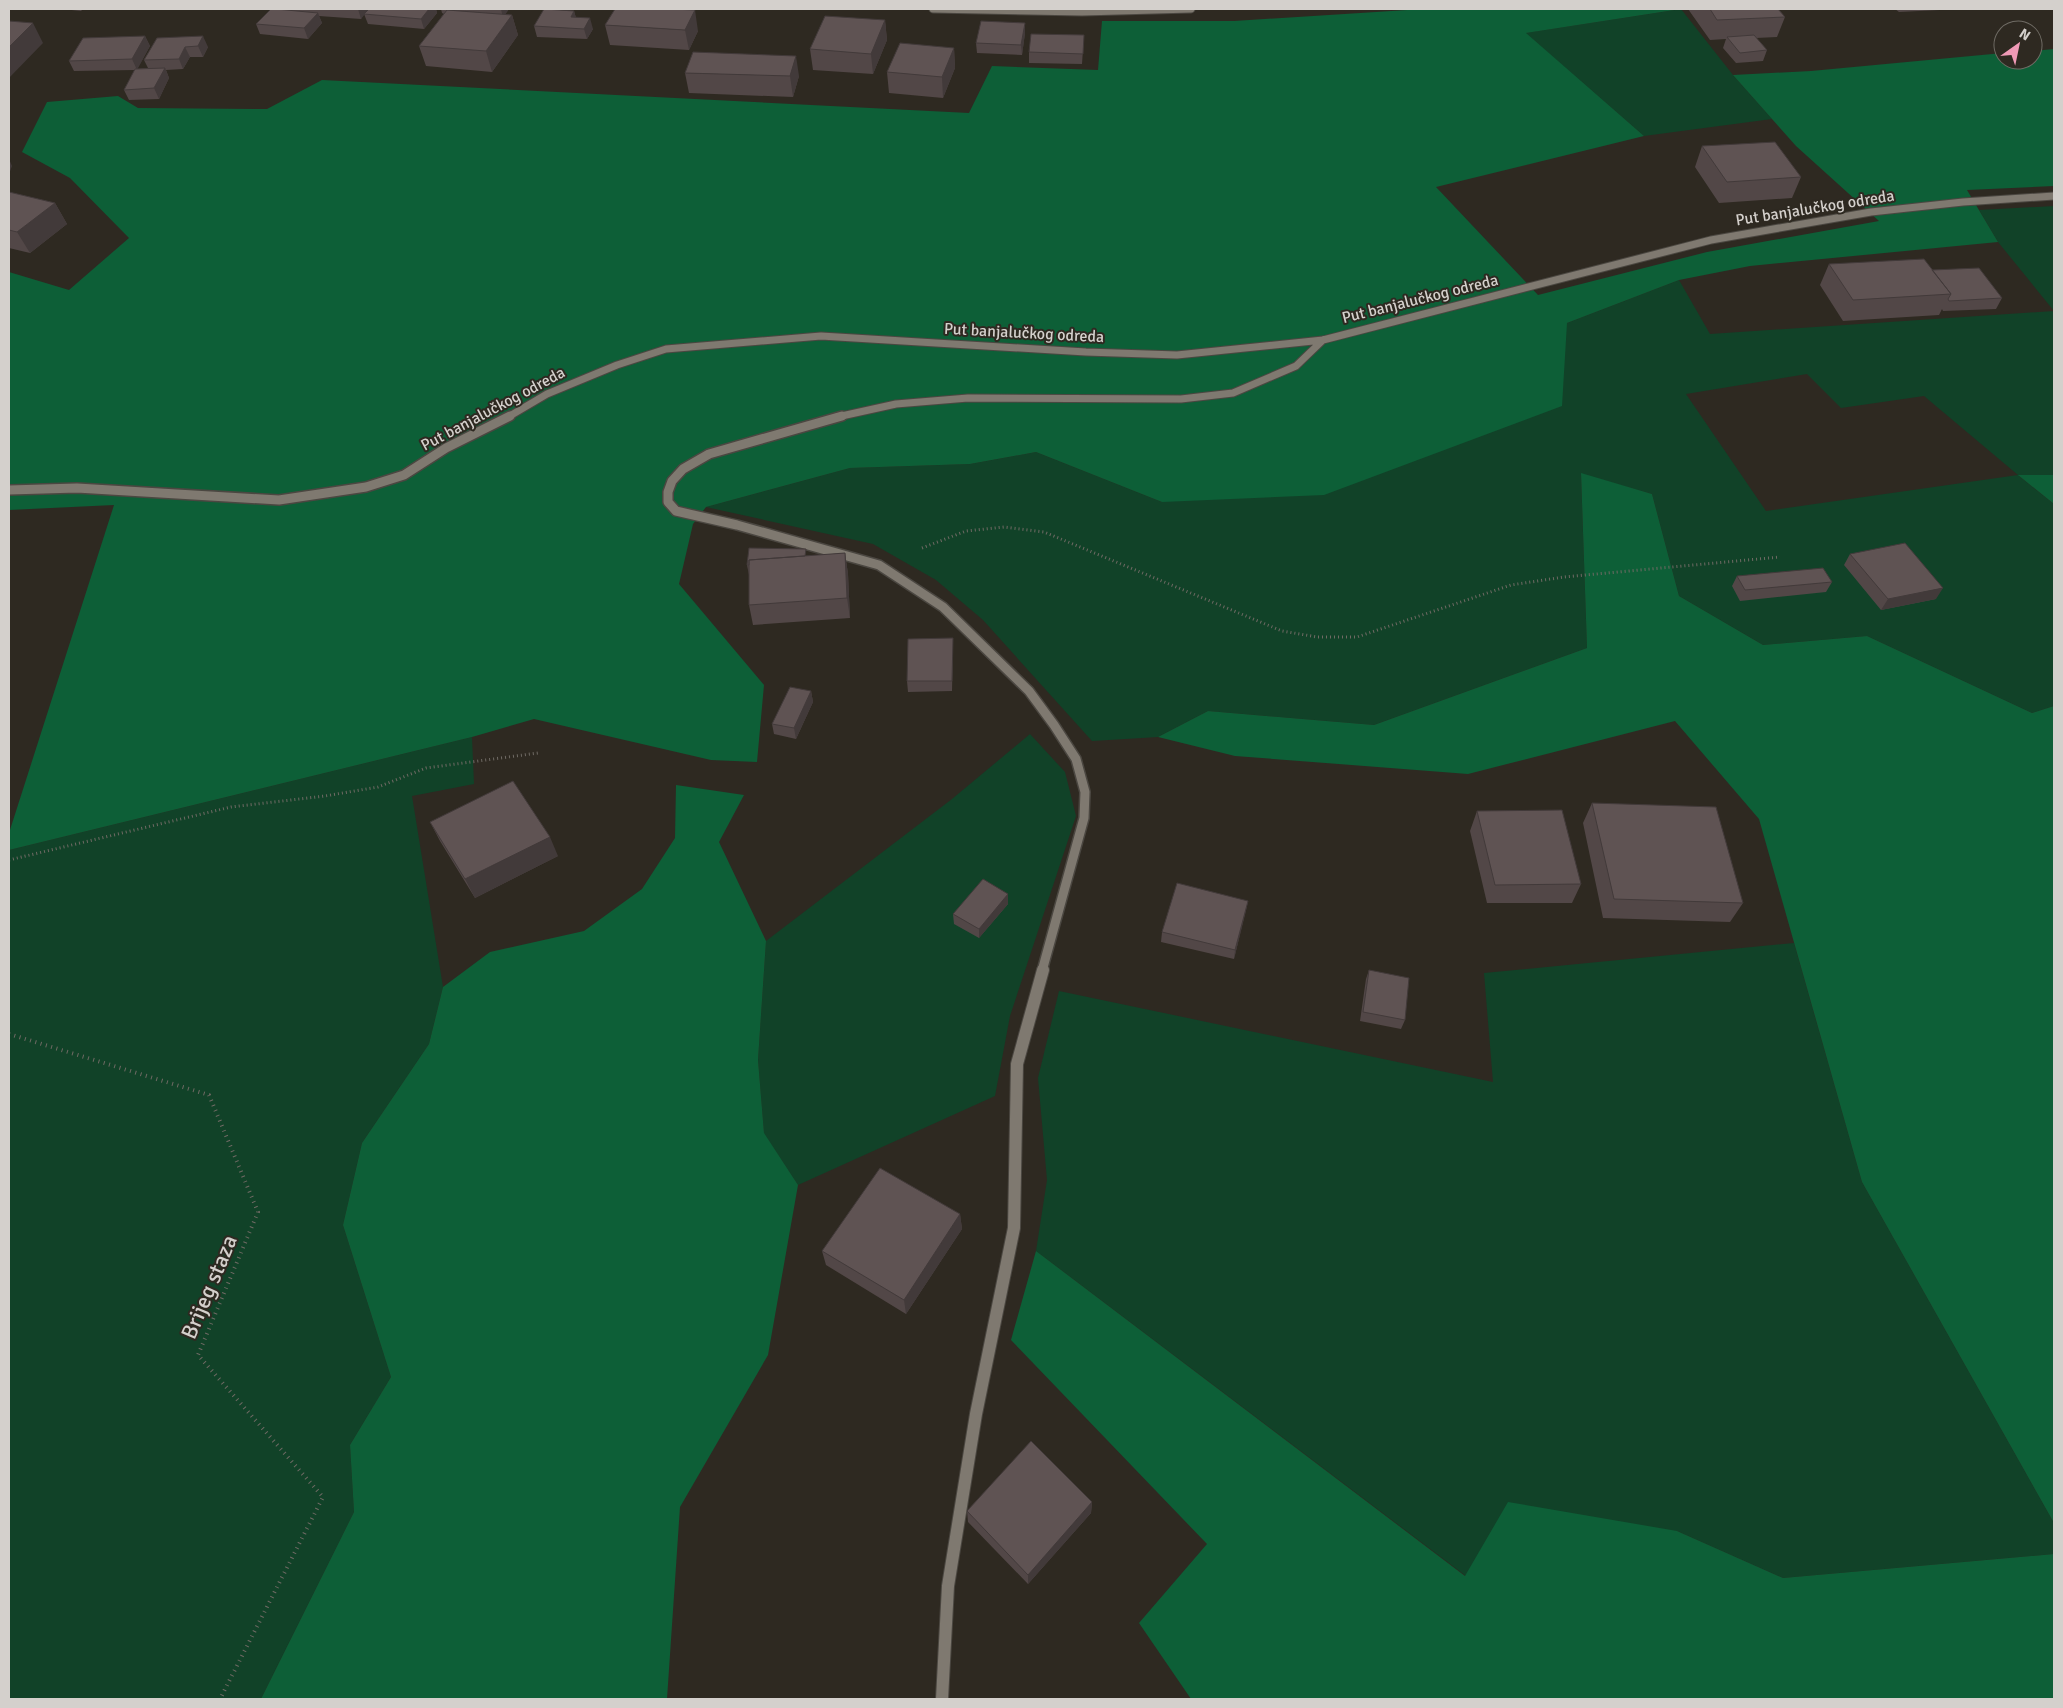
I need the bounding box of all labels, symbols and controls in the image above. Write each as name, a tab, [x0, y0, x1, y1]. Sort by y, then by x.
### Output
north arrow	[1993, 20, 2043, 70]
text: N	[2016, 25, 2034, 44]
street label: Put banjalučkog odreda	[1734, 186, 1896, 230]
street label: Put banjalučkog odreda	[1340, 270, 1500, 328]
street label: Put banjalučkog odreda	[943, 319, 1105, 347]
street label: Put banjalučkog odreda	[418, 363, 568, 455]
street label: Brijeg staza	[175, 1231, 243, 1343]

